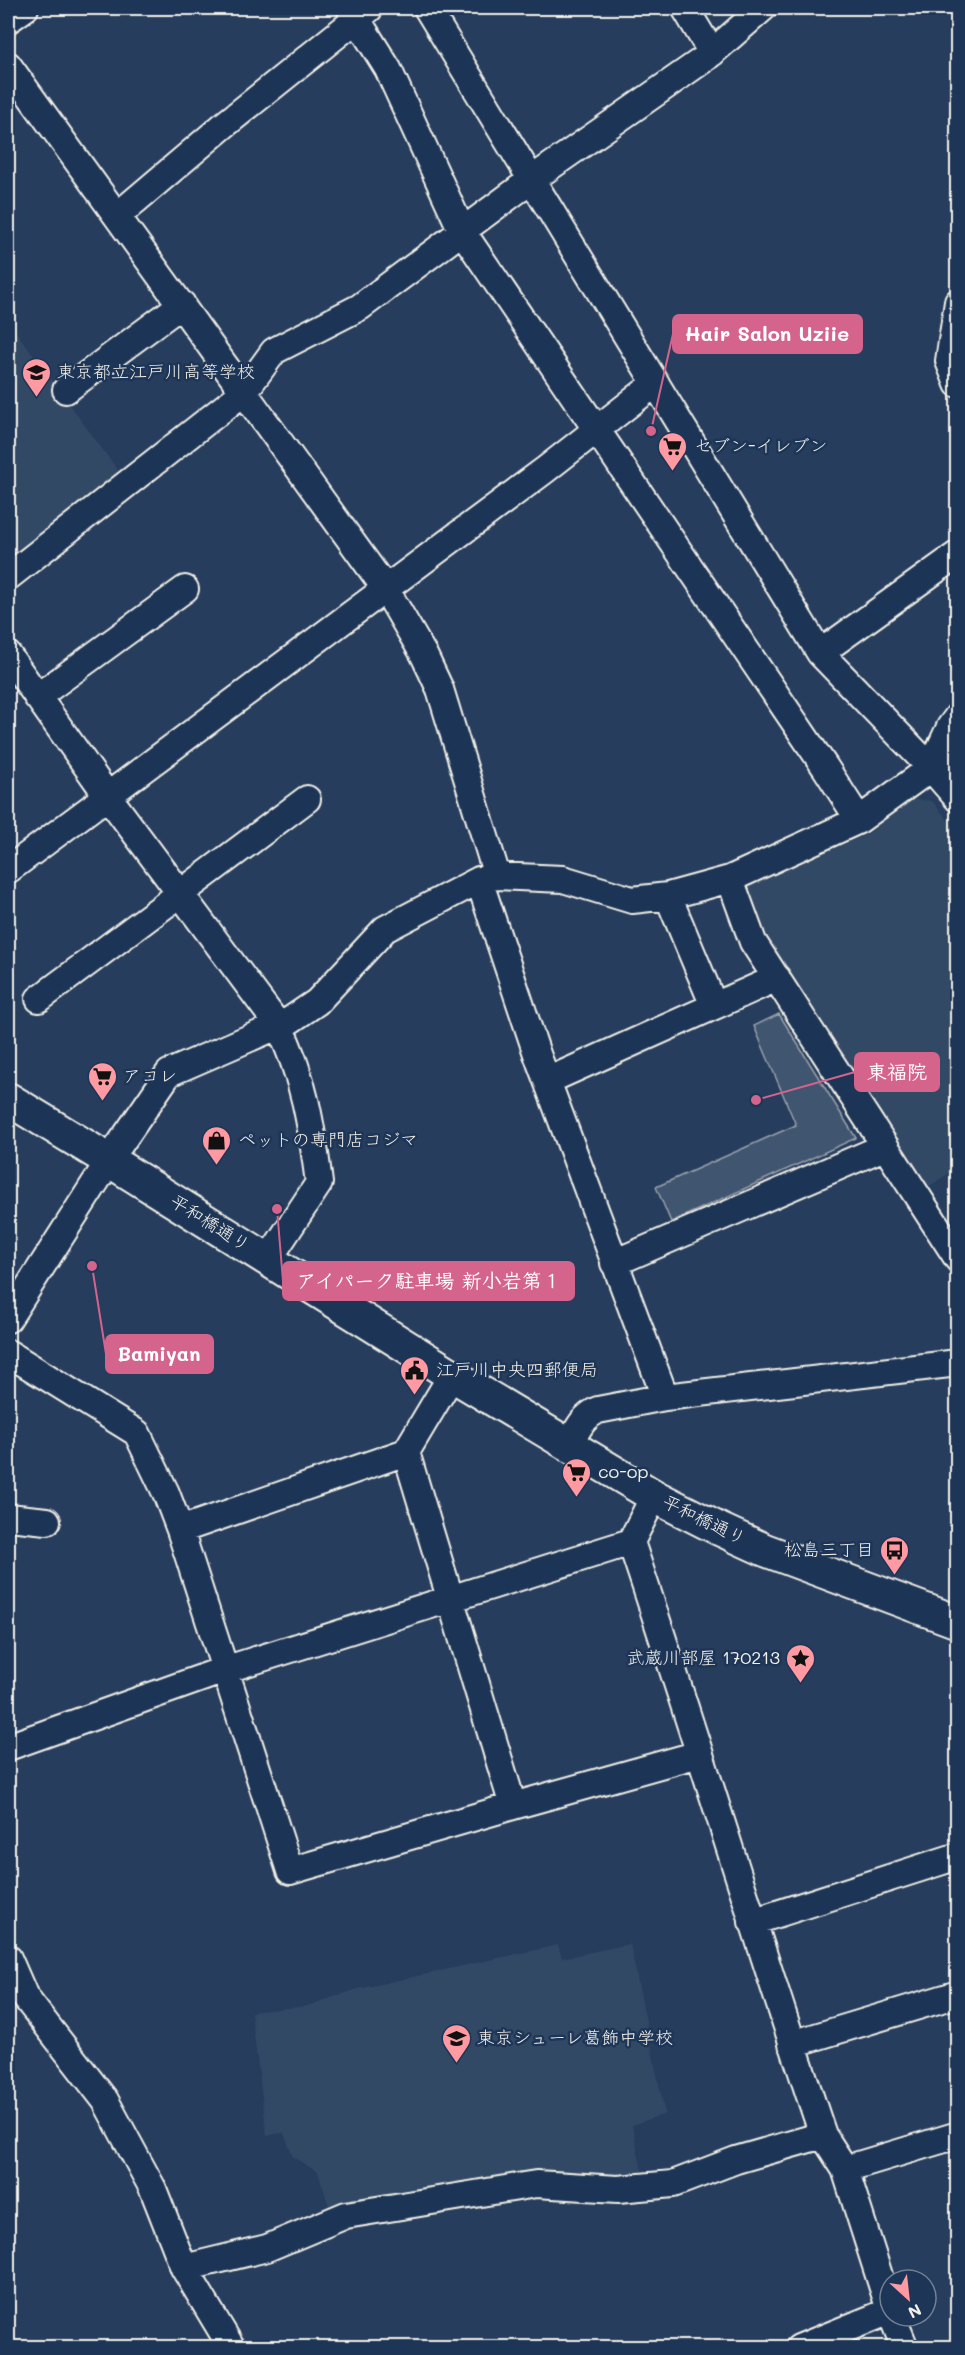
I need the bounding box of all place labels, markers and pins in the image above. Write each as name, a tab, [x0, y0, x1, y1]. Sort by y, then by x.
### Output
callout: Hair Salon Uziie	[673, 315, 862, 353]
school or university icon: 東京都立江戸川高等学校	[20, 356, 52, 398]
place label: 東京都立江戸川高等学校	[57, 359, 255, 383]
supermarket icon: セブン-イレブン	[657, 430, 689, 472]
place label: セブン-イレブン	[694, 433, 828, 457]
callout: 東福院	[855, 1053, 939, 1091]
supermarket icon: アコレ	[86, 1060, 118, 1102]
place label: アコレ	[123, 1063, 177, 1087]
shop icon: ペットの専門店コジマ	[201, 1124, 233, 1166]
place label: ペットの専門店コジマ	[238, 1127, 418, 1151]
callout: アイパーク駐車場 新小岩第１	[283, 1262, 574, 1300]
callout: Bamiyan	[106, 1335, 213, 1373]
public building icon: 江戸川中央四郵便局	[399, 1354, 431, 1396]
place label: 江戸川中央四郵便局	[436, 1357, 598, 1381]
supermarket icon: co-op	[561, 1456, 593, 1498]
place label: co-op	[598, 1459, 649, 1483]
bus stop icon: 松島三丁目	[879, 1534, 911, 1576]
place label: 松島三丁目	[784, 1537, 874, 1561]
place icon: 武蔵川部屋 170213	[785, 1642, 817, 1684]
place label: 武蔵川部屋 170213	[626, 1645, 780, 1669]
school or university icon: 東京シューレ葛飾中学校	[440, 2022, 472, 2064]
place label: 東京シューレ葛飾中学校	[477, 2025, 673, 2049]

